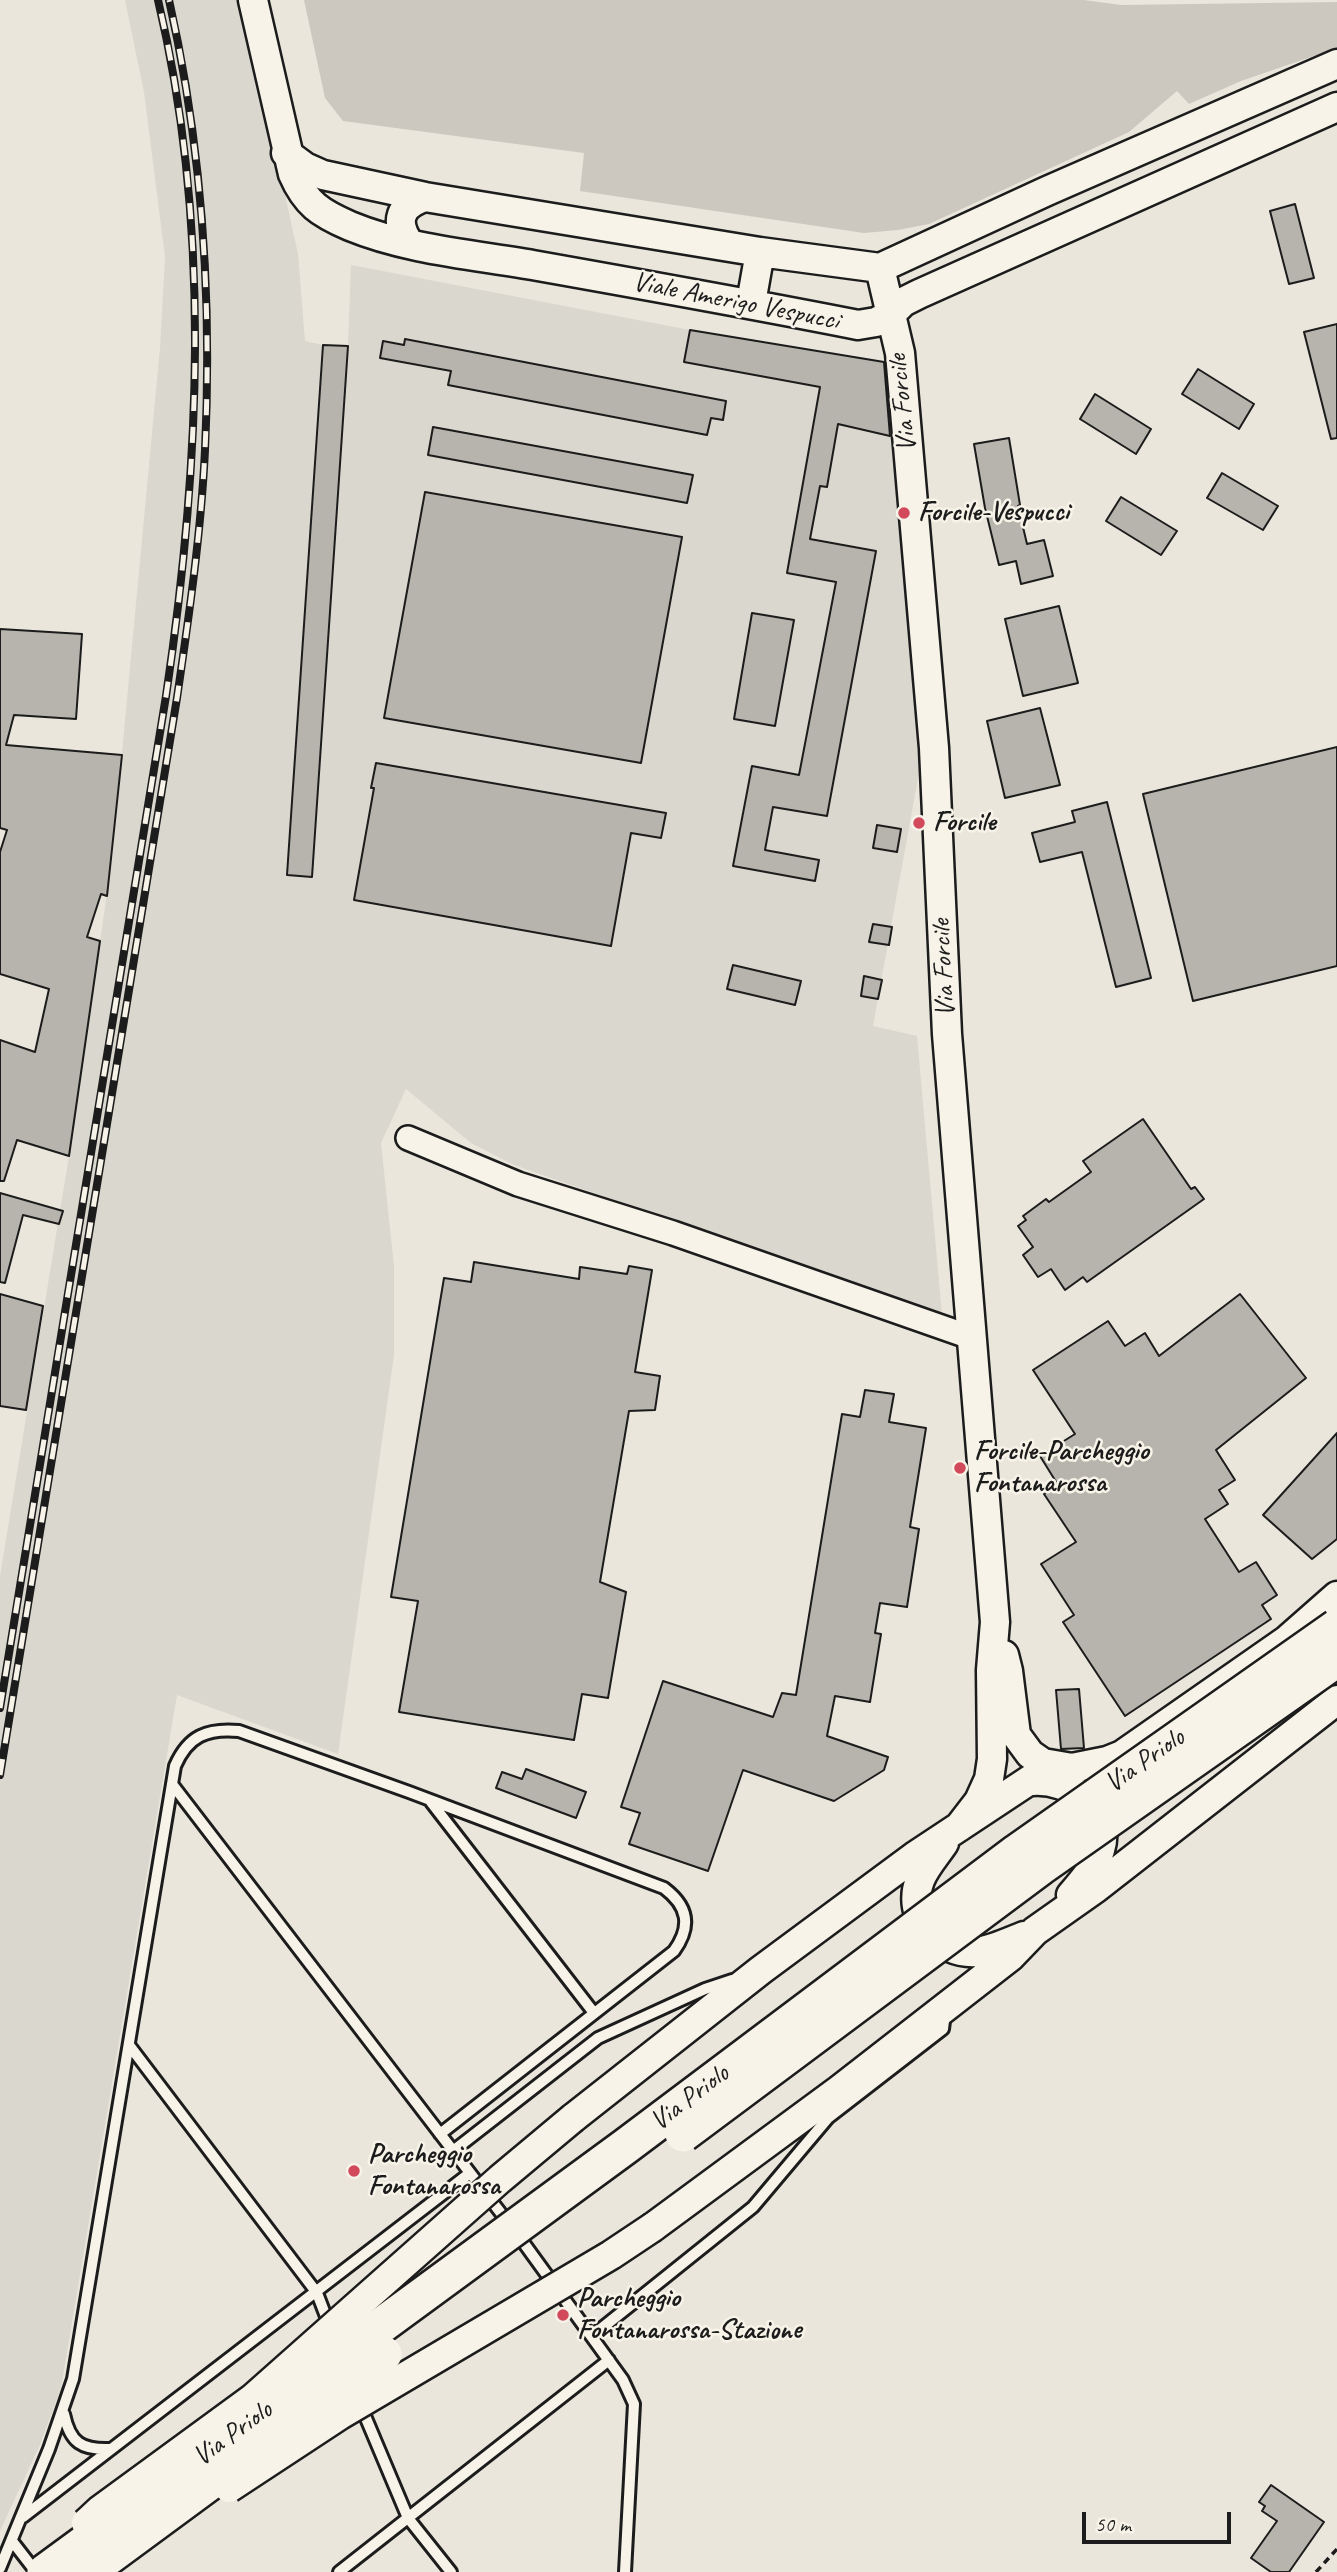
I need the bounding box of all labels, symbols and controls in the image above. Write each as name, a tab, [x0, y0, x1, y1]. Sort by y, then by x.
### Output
street label: Viale Amerigo Vespucci	[630, 266, 842, 338]
street label: Via Forcile	[881, 353, 925, 453]
place label: Forcile-Vespucci	[918, 496, 1069, 530]
marker: Forcile-Vespucci	[896, 505, 912, 521]
place label: Forcile	[933, 806, 996, 840]
marker: Forcile	[911, 815, 927, 831]
street label: Via Forcile	[925, 918, 963, 1018]
place label: Forcile-Parcheggio Fontanarossa	[974, 1435, 1149, 1501]
marker: Forcile-Parcheggio Fontanarossa	[952, 1460, 968, 1476]
street label: Via Priolo	[1099, 1721, 1191, 1801]
street label: Via Priolo	[644, 2058, 736, 2138]
place label: Parcheggio Fontanarossa	[368, 2138, 500, 2204]
marker: Parcheggio Fontanarossa	[346, 2163, 362, 2179]
place label: Parcheggio Fontanarossa-Stazione	[577, 2282, 801, 2348]
marker: Parcheggio Fontanarossa-Stazione	[555, 2307, 571, 2323]
street label: Via Priolo	[187, 2394, 279, 2474]
scale bar	[1085, 2498, 1234, 2542]
text: 50 m	[1095, 2511, 1131, 2537]

